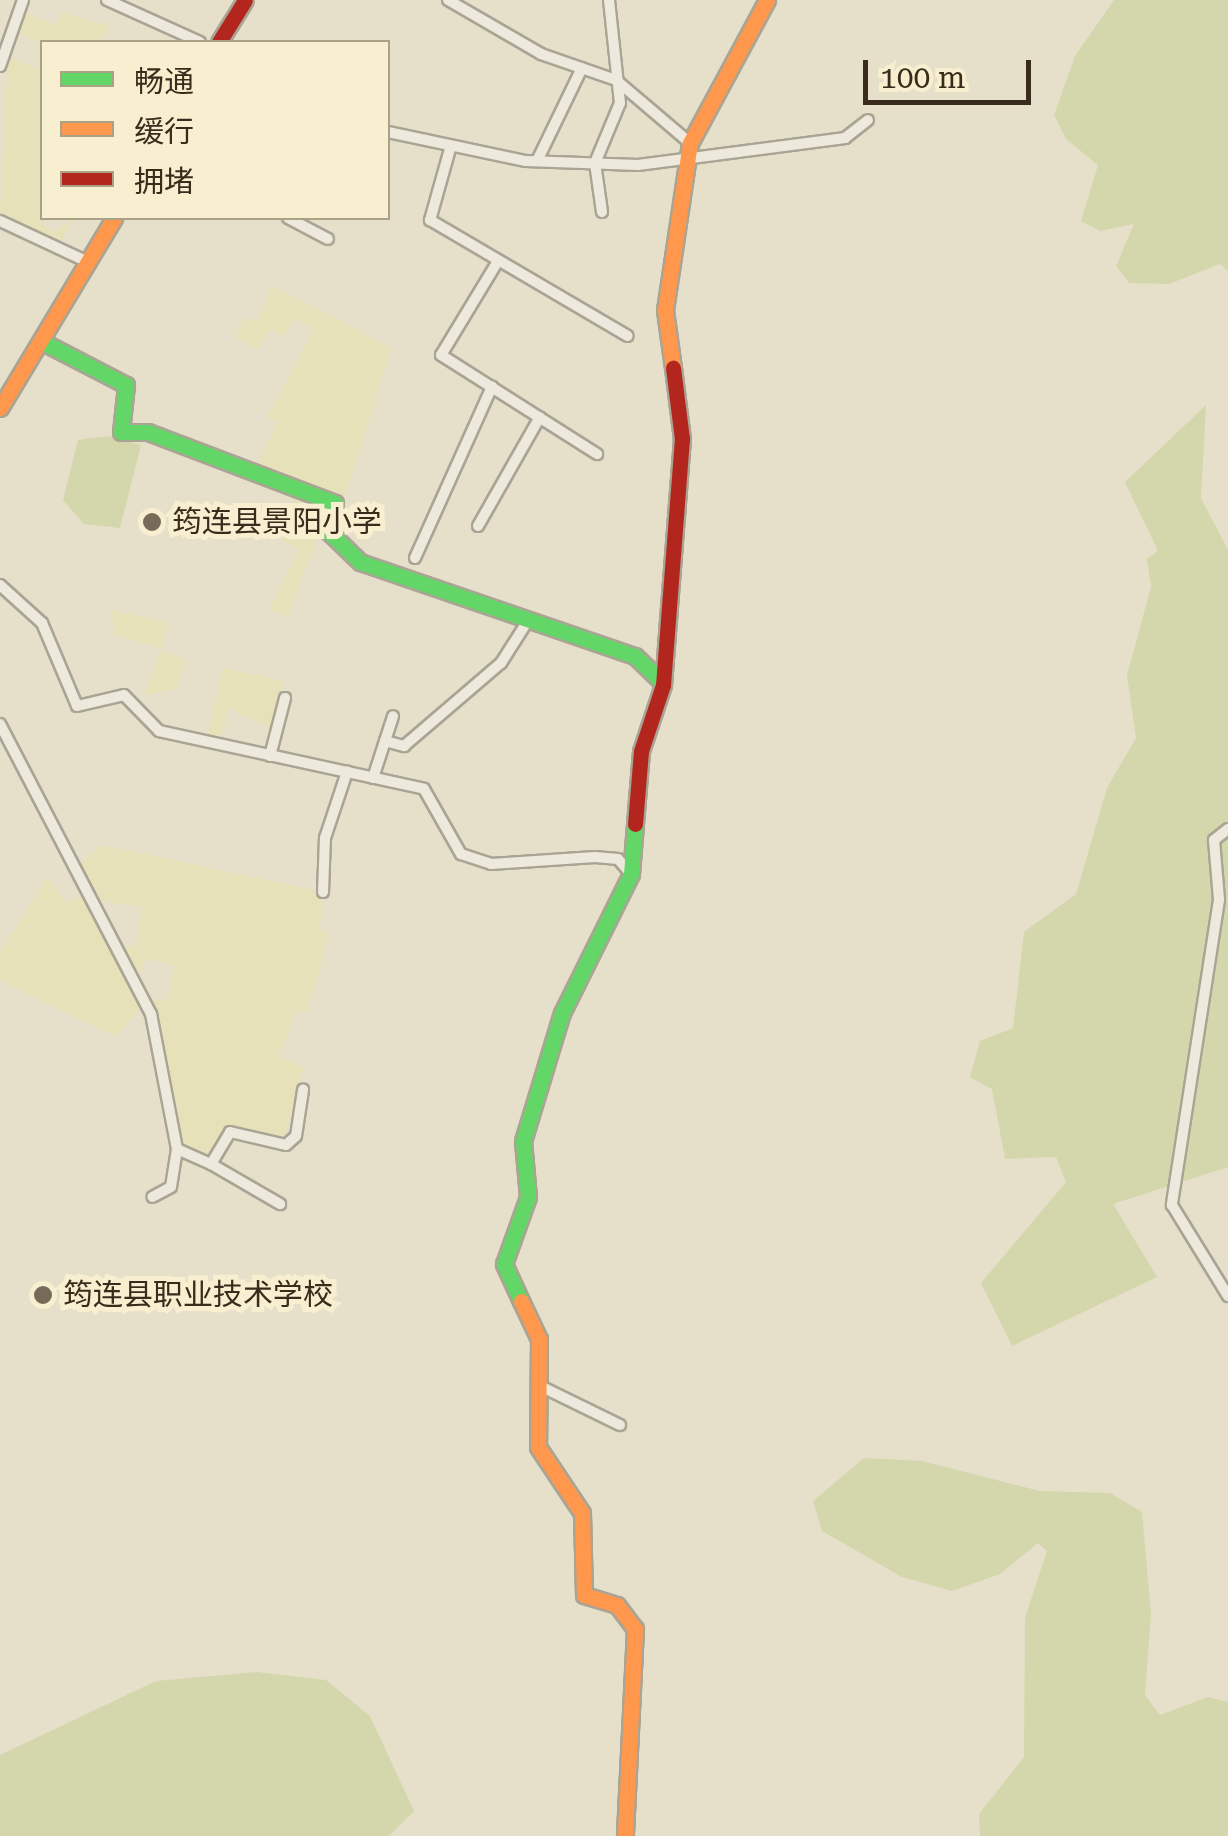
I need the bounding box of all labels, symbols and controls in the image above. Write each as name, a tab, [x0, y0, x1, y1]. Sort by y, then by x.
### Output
legend	[40, 40, 390, 220]
scale bar	[868, 40, 1036, 102]
text: 100 m	[880, 60, 965, 95]
text: 畅通	[134, 64, 194, 99]
text: 缓行	[134, 114, 194, 149]
text: 拥堵	[134, 164, 194, 199]
place label: 筠连县景阳小学	[172, 504, 382, 540]
marker: 筠连县景阳小学	[141, 511, 163, 533]
place label: 筠连县职业技术学校	[63, 1277, 333, 1313]
marker: 筠连县职业技术学校	[32, 1284, 54, 1306]

